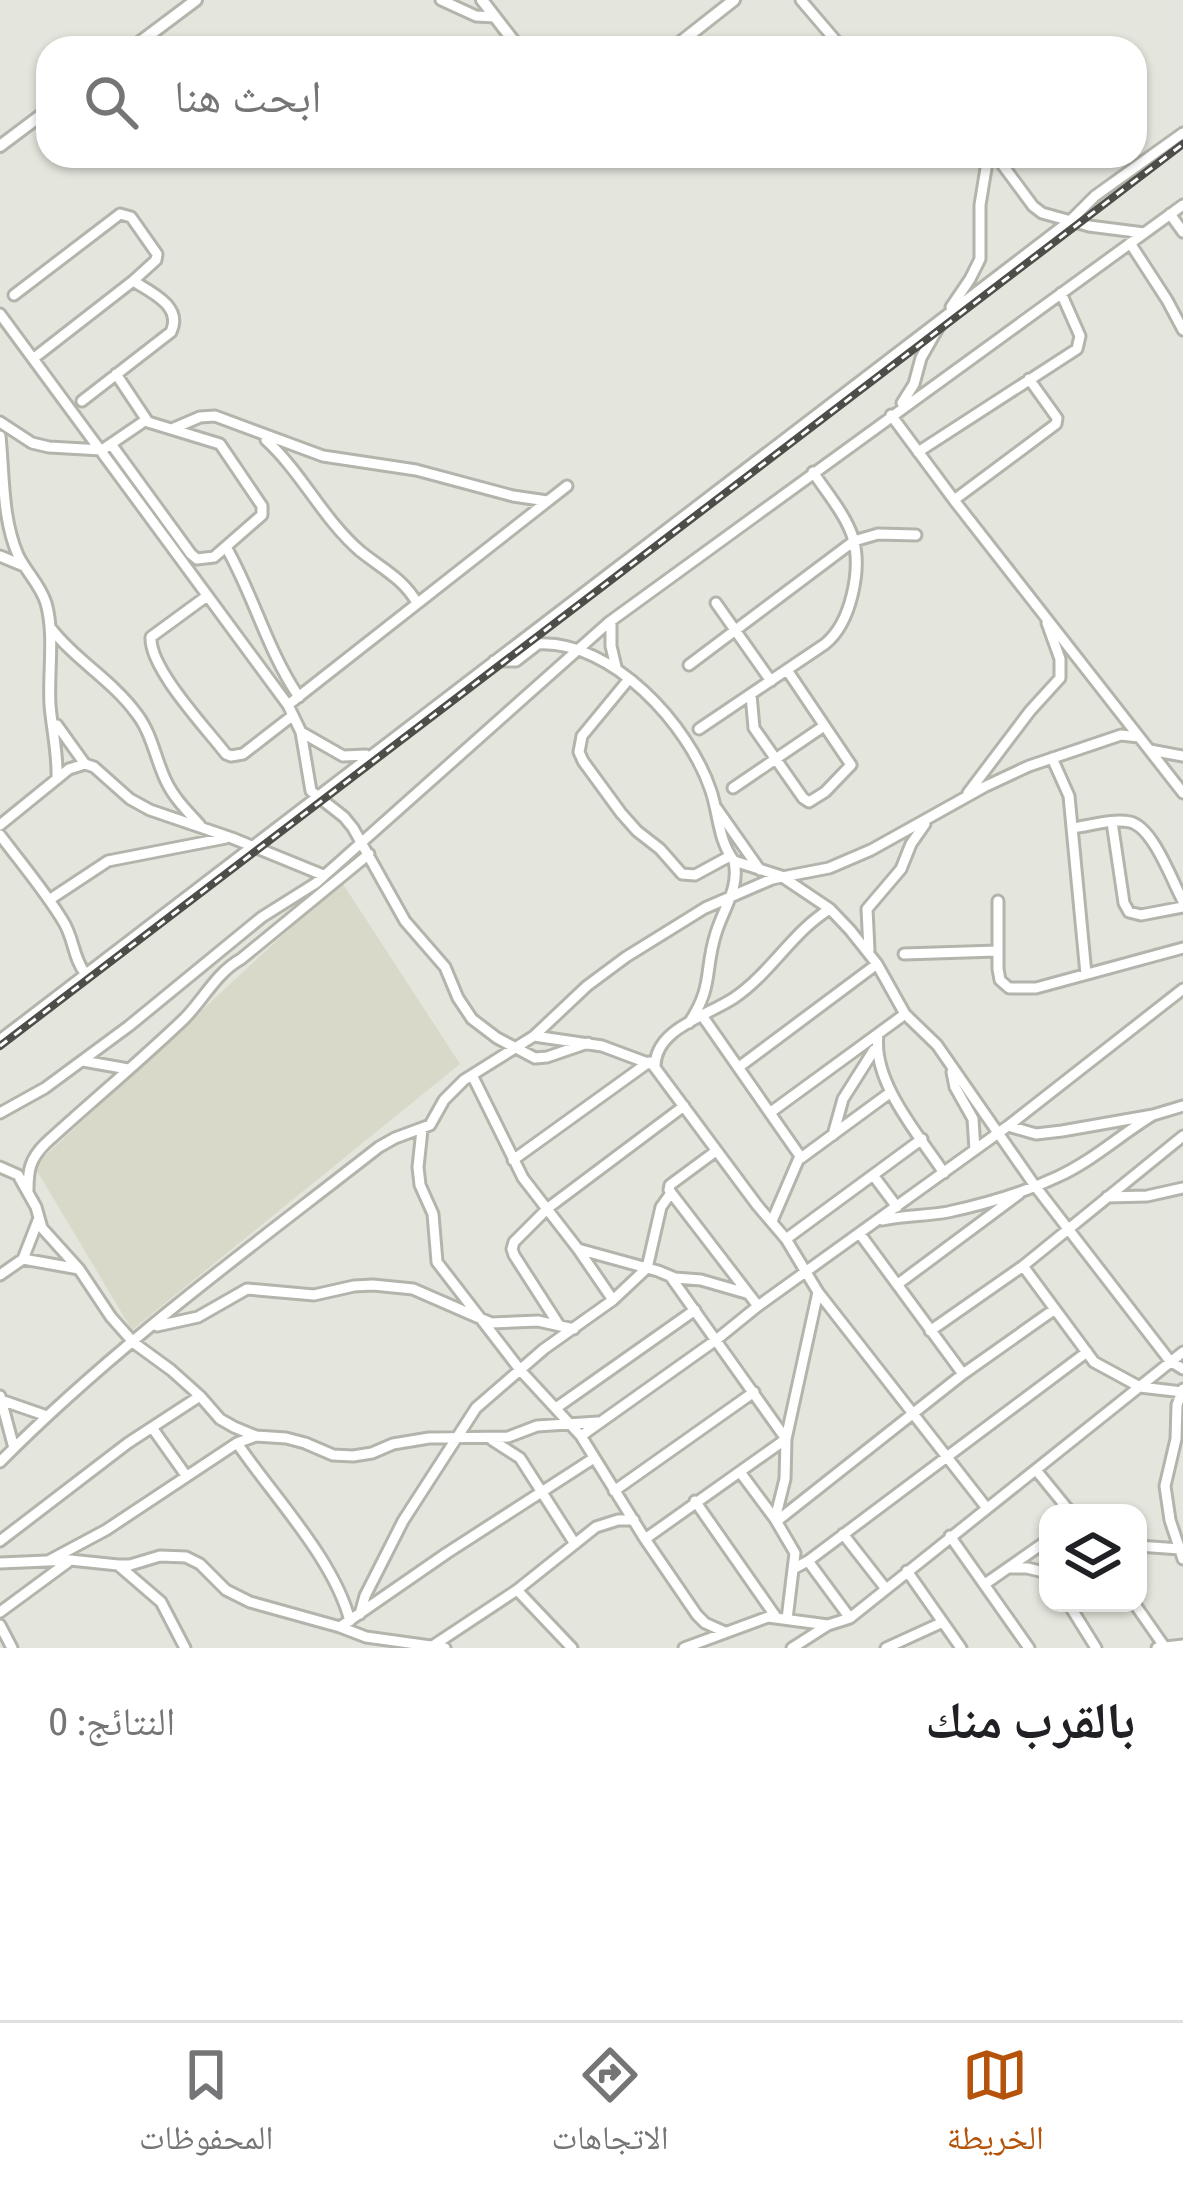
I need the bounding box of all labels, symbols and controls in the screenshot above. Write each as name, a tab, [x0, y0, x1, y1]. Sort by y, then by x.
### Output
search box	[36, 36, 1147, 168]
icon: search	[78, 69, 144, 135]
text: ابحث هنا	[174, 70, 322, 124]
map controls	[1039, 1504, 1147, 1612]
button: layers	[1039, 1504, 1147, 1612]
text: بالقرب منك	[925, 1690, 1135, 1752]
text: النتائج: 0	[48, 1699, 175, 1745]
tab: المحفوظات	[139, 2042, 273, 2170]
tab: الاتجاهات	[551, 2042, 669, 2170]
tab: الخريطة	[947, 2042, 1044, 2170]

